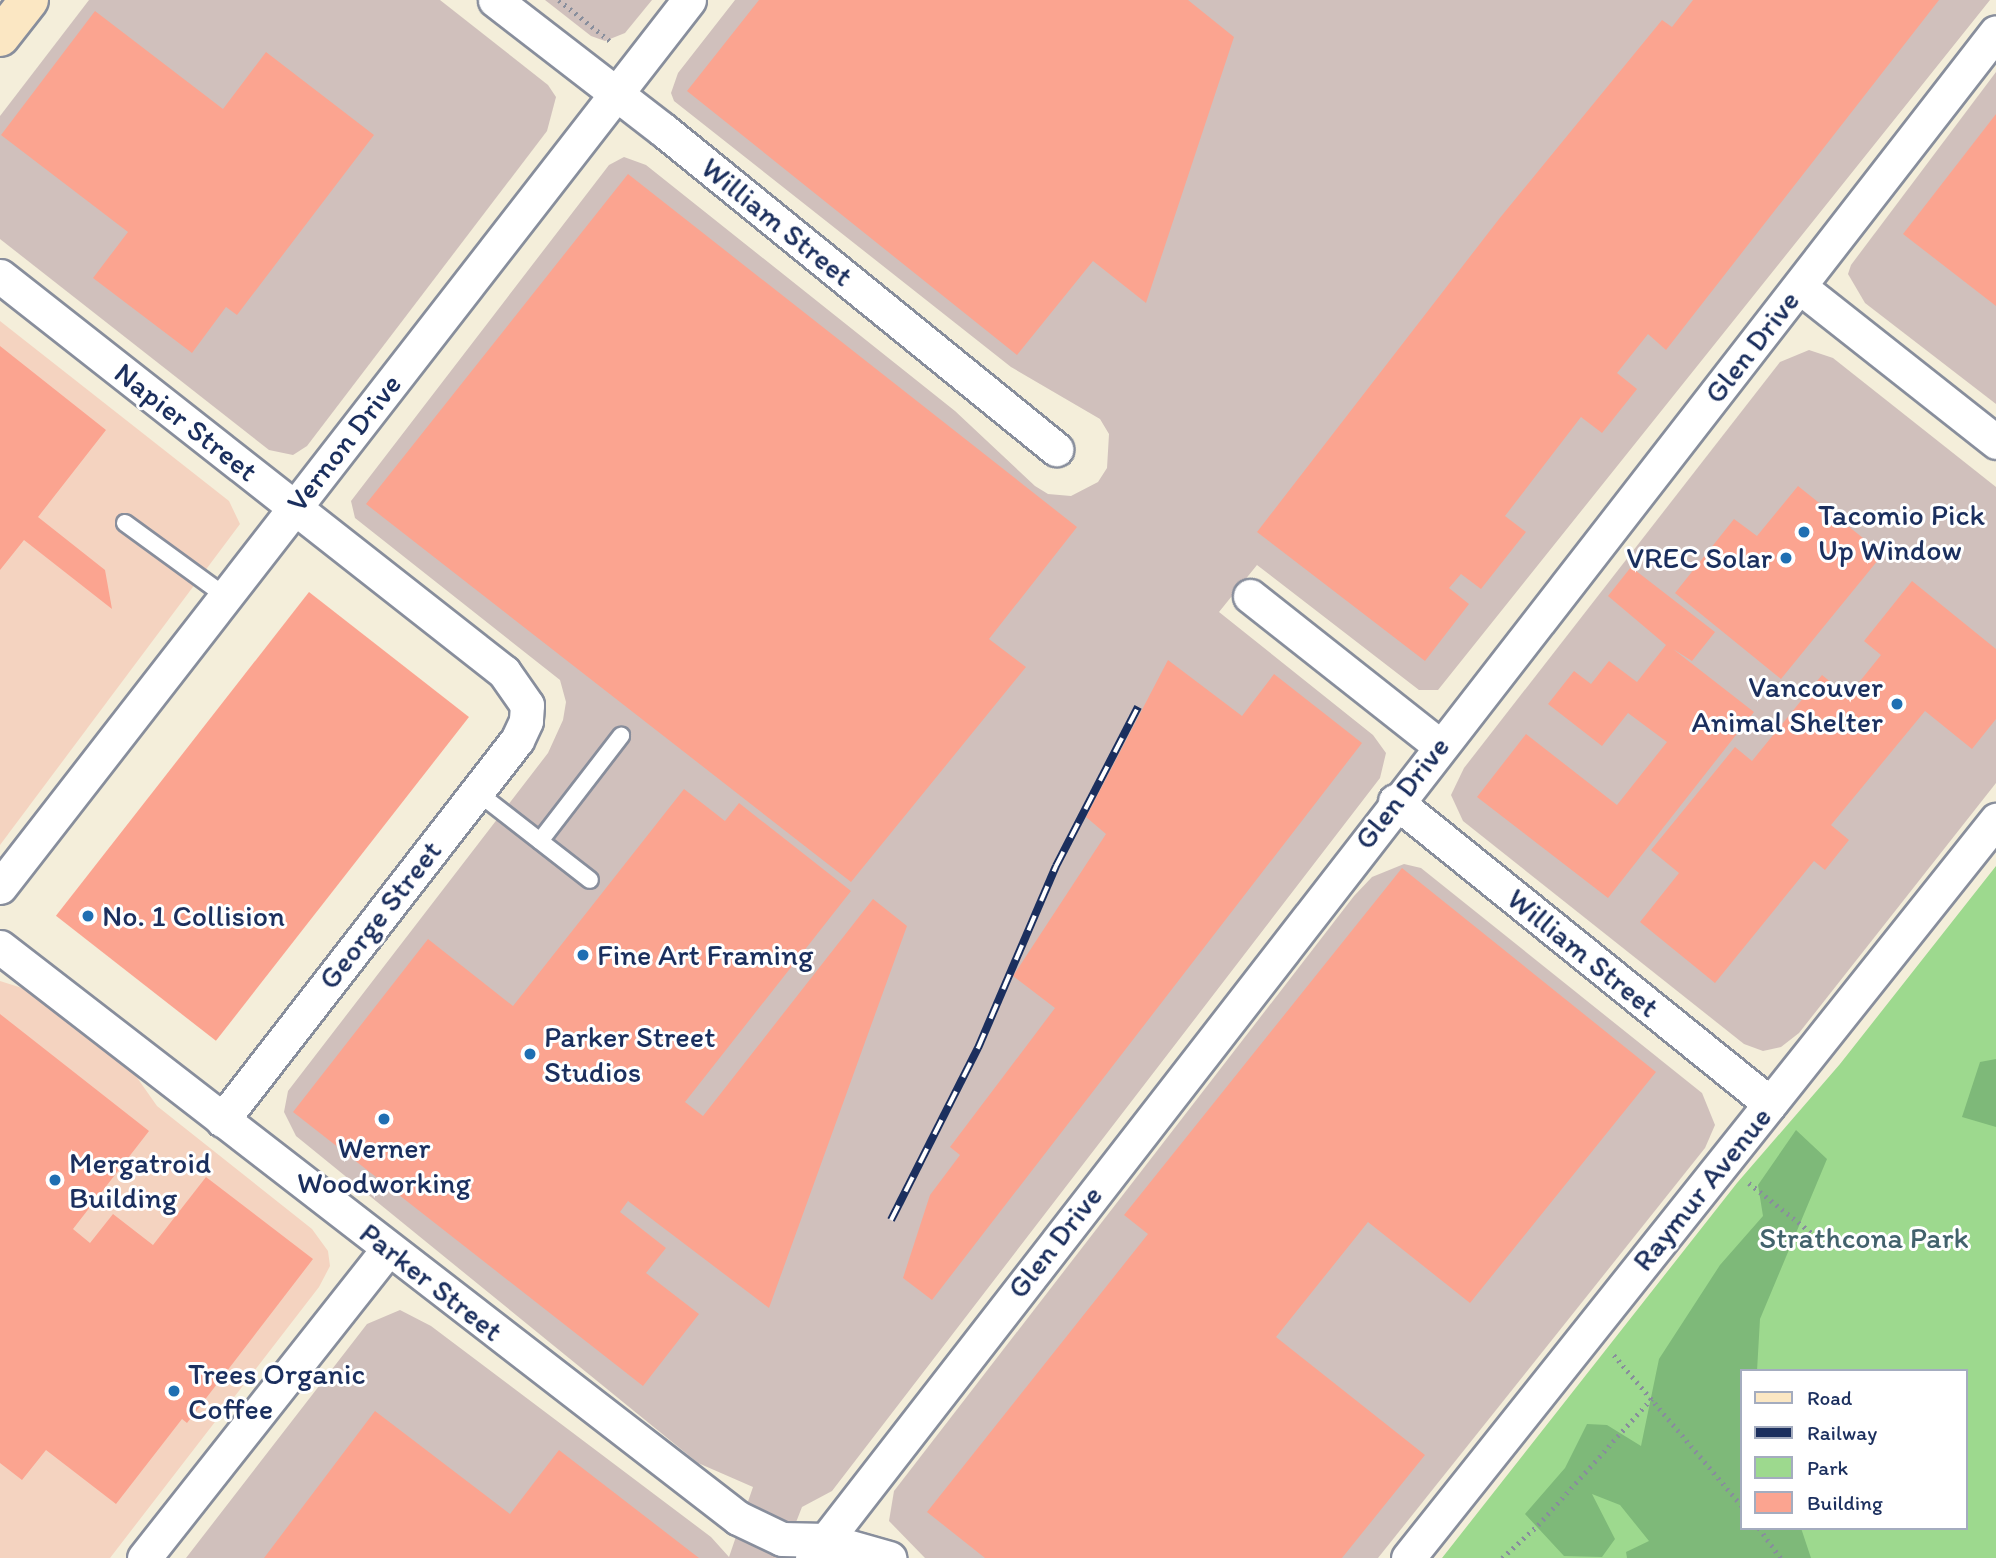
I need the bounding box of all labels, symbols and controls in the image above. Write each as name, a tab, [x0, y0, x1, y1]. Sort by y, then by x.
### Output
street label: William Street	[694, 150, 860, 294]
street label: Glen Drive	[1697, 283, 1807, 411]
street label: Napier Street	[107, 355, 265, 489]
street label: Vernon Drive	[279, 367, 409, 519]
place label: Tacomio Pick Up Window	[1818, 497, 1985, 568]
marker: Tacomio Pick Up Window	[1796, 524, 1812, 540]
place label: VREC Solar	[1626, 540, 1772, 576]
marker: VREC Solar	[1778, 550, 1794, 566]
place label: Vancouver Animal Shelter	[1692, 669, 1883, 740]
marker: Vancouver Animal Shelter	[1889, 696, 1905, 712]
street label: Glen Drive	[1347, 729, 1457, 857]
street label: George Street	[311, 834, 449, 996]
street label: William Street	[1500, 881, 1666, 1025]
place label: No. 1 Collision	[102, 898, 285, 934]
marker: No. 1 Collision	[80, 908, 96, 924]
place label: Fine Art Framing	[597, 937, 814, 973]
marker: Fine Art Framing	[575, 947, 591, 963]
place label: Parker Street Studios	[544, 1019, 715, 1090]
marker: Parker Street Studios	[522, 1046, 538, 1062]
street label: Raymur Avenue	[1625, 1100, 1779, 1278]
marker: Werner Woodworking	[376, 1111, 392, 1127]
place label: Werner Woodworking	[297, 1130, 471, 1200]
place label: Mergatroid Building	[69, 1145, 211, 1216]
marker: Mergatroid Building	[47, 1172, 63, 1188]
street label: Glen Drive	[1000, 1178, 1110, 1306]
street label: Parker Street	[352, 1215, 510, 1349]
park label: Strathcona Park	[1759, 1220, 1969, 1256]
place label: Trees Organic Coffee	[188, 1356, 367, 1426]
legend	[1741, 1369, 1968, 1530]
marker: Trees Organic Coffee	[166, 1383, 182, 1399]
text: Road	[1807, 1385, 1852, 1410]
text: Railway	[1807, 1420, 1877, 1445]
text: Park	[1807, 1455, 1848, 1480]
text: Building	[1807, 1490, 1883, 1515]

